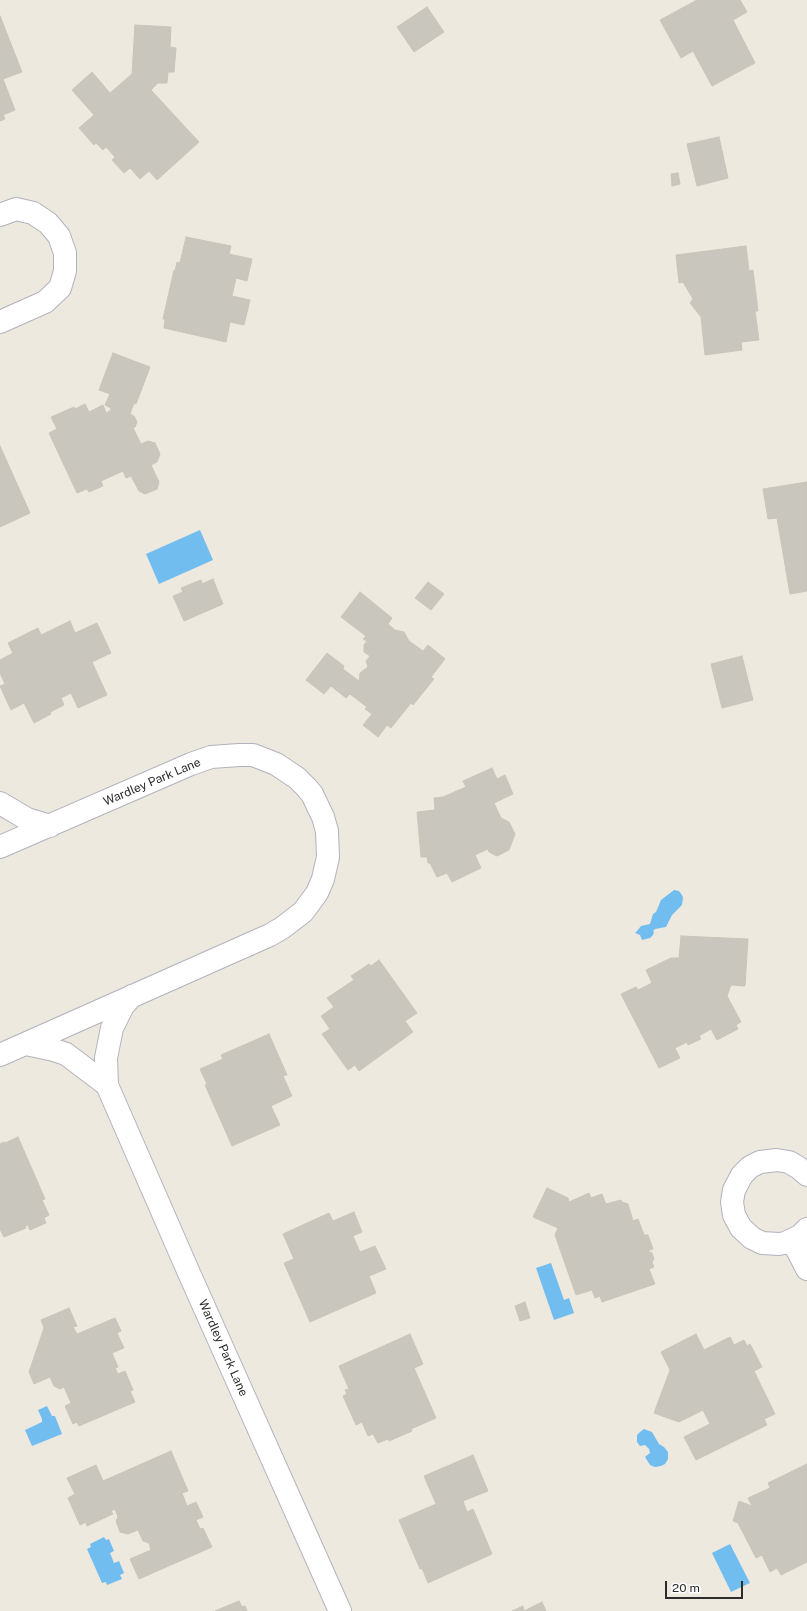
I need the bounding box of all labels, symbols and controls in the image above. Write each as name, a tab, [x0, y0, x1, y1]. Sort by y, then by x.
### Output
street label: Wardley Park Lane	[101, 755, 203, 809]
street label: Wardley Park Lane	[195, 1297, 251, 1399]
scale bar	[667, 1573, 745, 1599]
text: 20 m	[672, 1581, 700, 1595]

